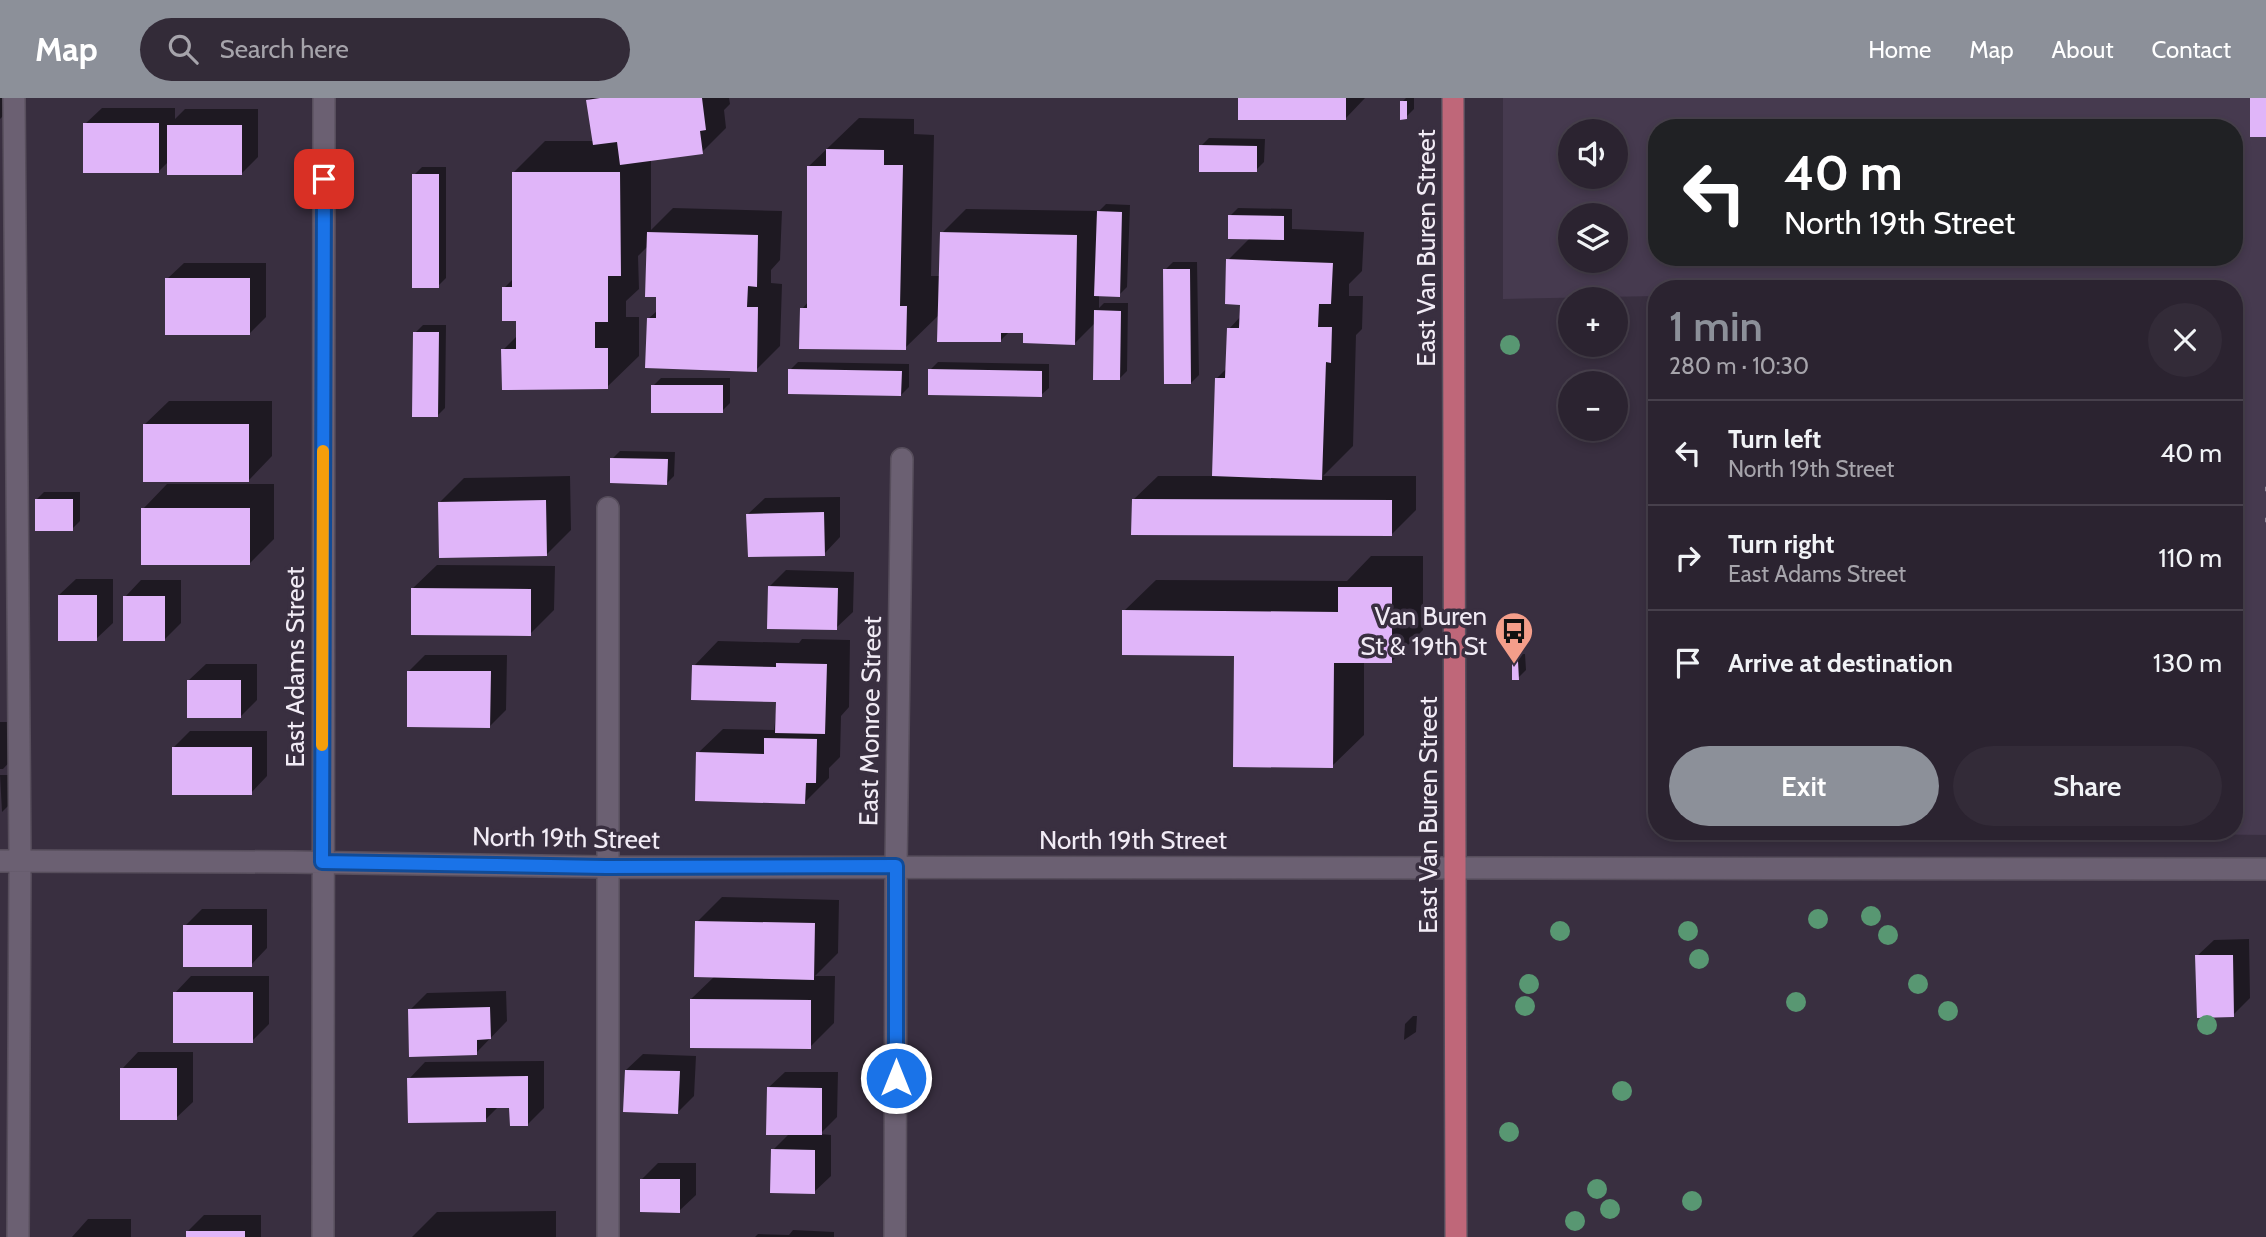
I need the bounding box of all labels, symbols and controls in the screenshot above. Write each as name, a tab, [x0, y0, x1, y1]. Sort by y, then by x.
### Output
search box	[140, 18, 630, 81]
text: Map	[35, 29, 98, 69]
icon: search	[164, 30, 202, 68]
text: Search here	[220, 33, 349, 65]
text: Home	[1868, 35, 1931, 64]
text: Map	[1969, 35, 2014, 64]
text: About	[2052, 35, 2114, 64]
text: Contact	[2152, 35, 2231, 64]
map controls	[1558, 119, 1628, 441]
button: sound	[1558, 119, 1628, 189]
street label: East Van Buren Street	[1410, 129, 1442, 367]
text: 40 m	[1784, 143, 1903, 202]
icon: left	[1669, 147, 1760, 238]
pin	[294, 149, 354, 209]
icon: arrive	[305, 160, 343, 198]
button: layers	[1558, 203, 1628, 273]
text: North 19th Street	[1784, 203, 2015, 242]
button: +	[1558, 287, 1628, 357]
text: 1 min	[1669, 300, 1763, 352]
button: close	[2148, 303, 2222, 377]
text: 280 m · 10:30	[1669, 352, 1809, 380]
button: −	[1558, 371, 1628, 441]
text: Turn left	[1728, 423, 1821, 455]
icon: left	[1669, 434, 1707, 472]
text: 40 m	[2160, 437, 2222, 469]
text: North 19th Street	[1728, 455, 1894, 483]
text: Turn right	[1728, 528, 1834, 560]
icon: right	[1669, 539, 1707, 577]
text: 110 m	[2158, 542, 2222, 574]
text: East Adams Street	[1728, 560, 1906, 588]
street label: East Adams Street	[279, 566, 311, 768]
place label: Van Buren St & 19th St	[1360, 600, 1487, 662]
bus stop icon: Van Buren St & 19th St	[1493, 610, 1535, 665]
street label: East Monroe Street	[852, 615, 888, 826]
icon: arrive	[1669, 644, 1707, 682]
text: Arrive at destination	[1728, 647, 1953, 679]
text: 130 m	[2153, 647, 2222, 679]
street label: East Van Buren Street	[1412, 696, 1444, 934]
button: Exit	[1669, 746, 1939, 826]
button: Share	[1953, 746, 2222, 826]
street label: North 19th Street	[472, 820, 660, 856]
street label: North 19th Street	[1039, 824, 1227, 856]
position arrow	[859, 1041, 933, 1115]

